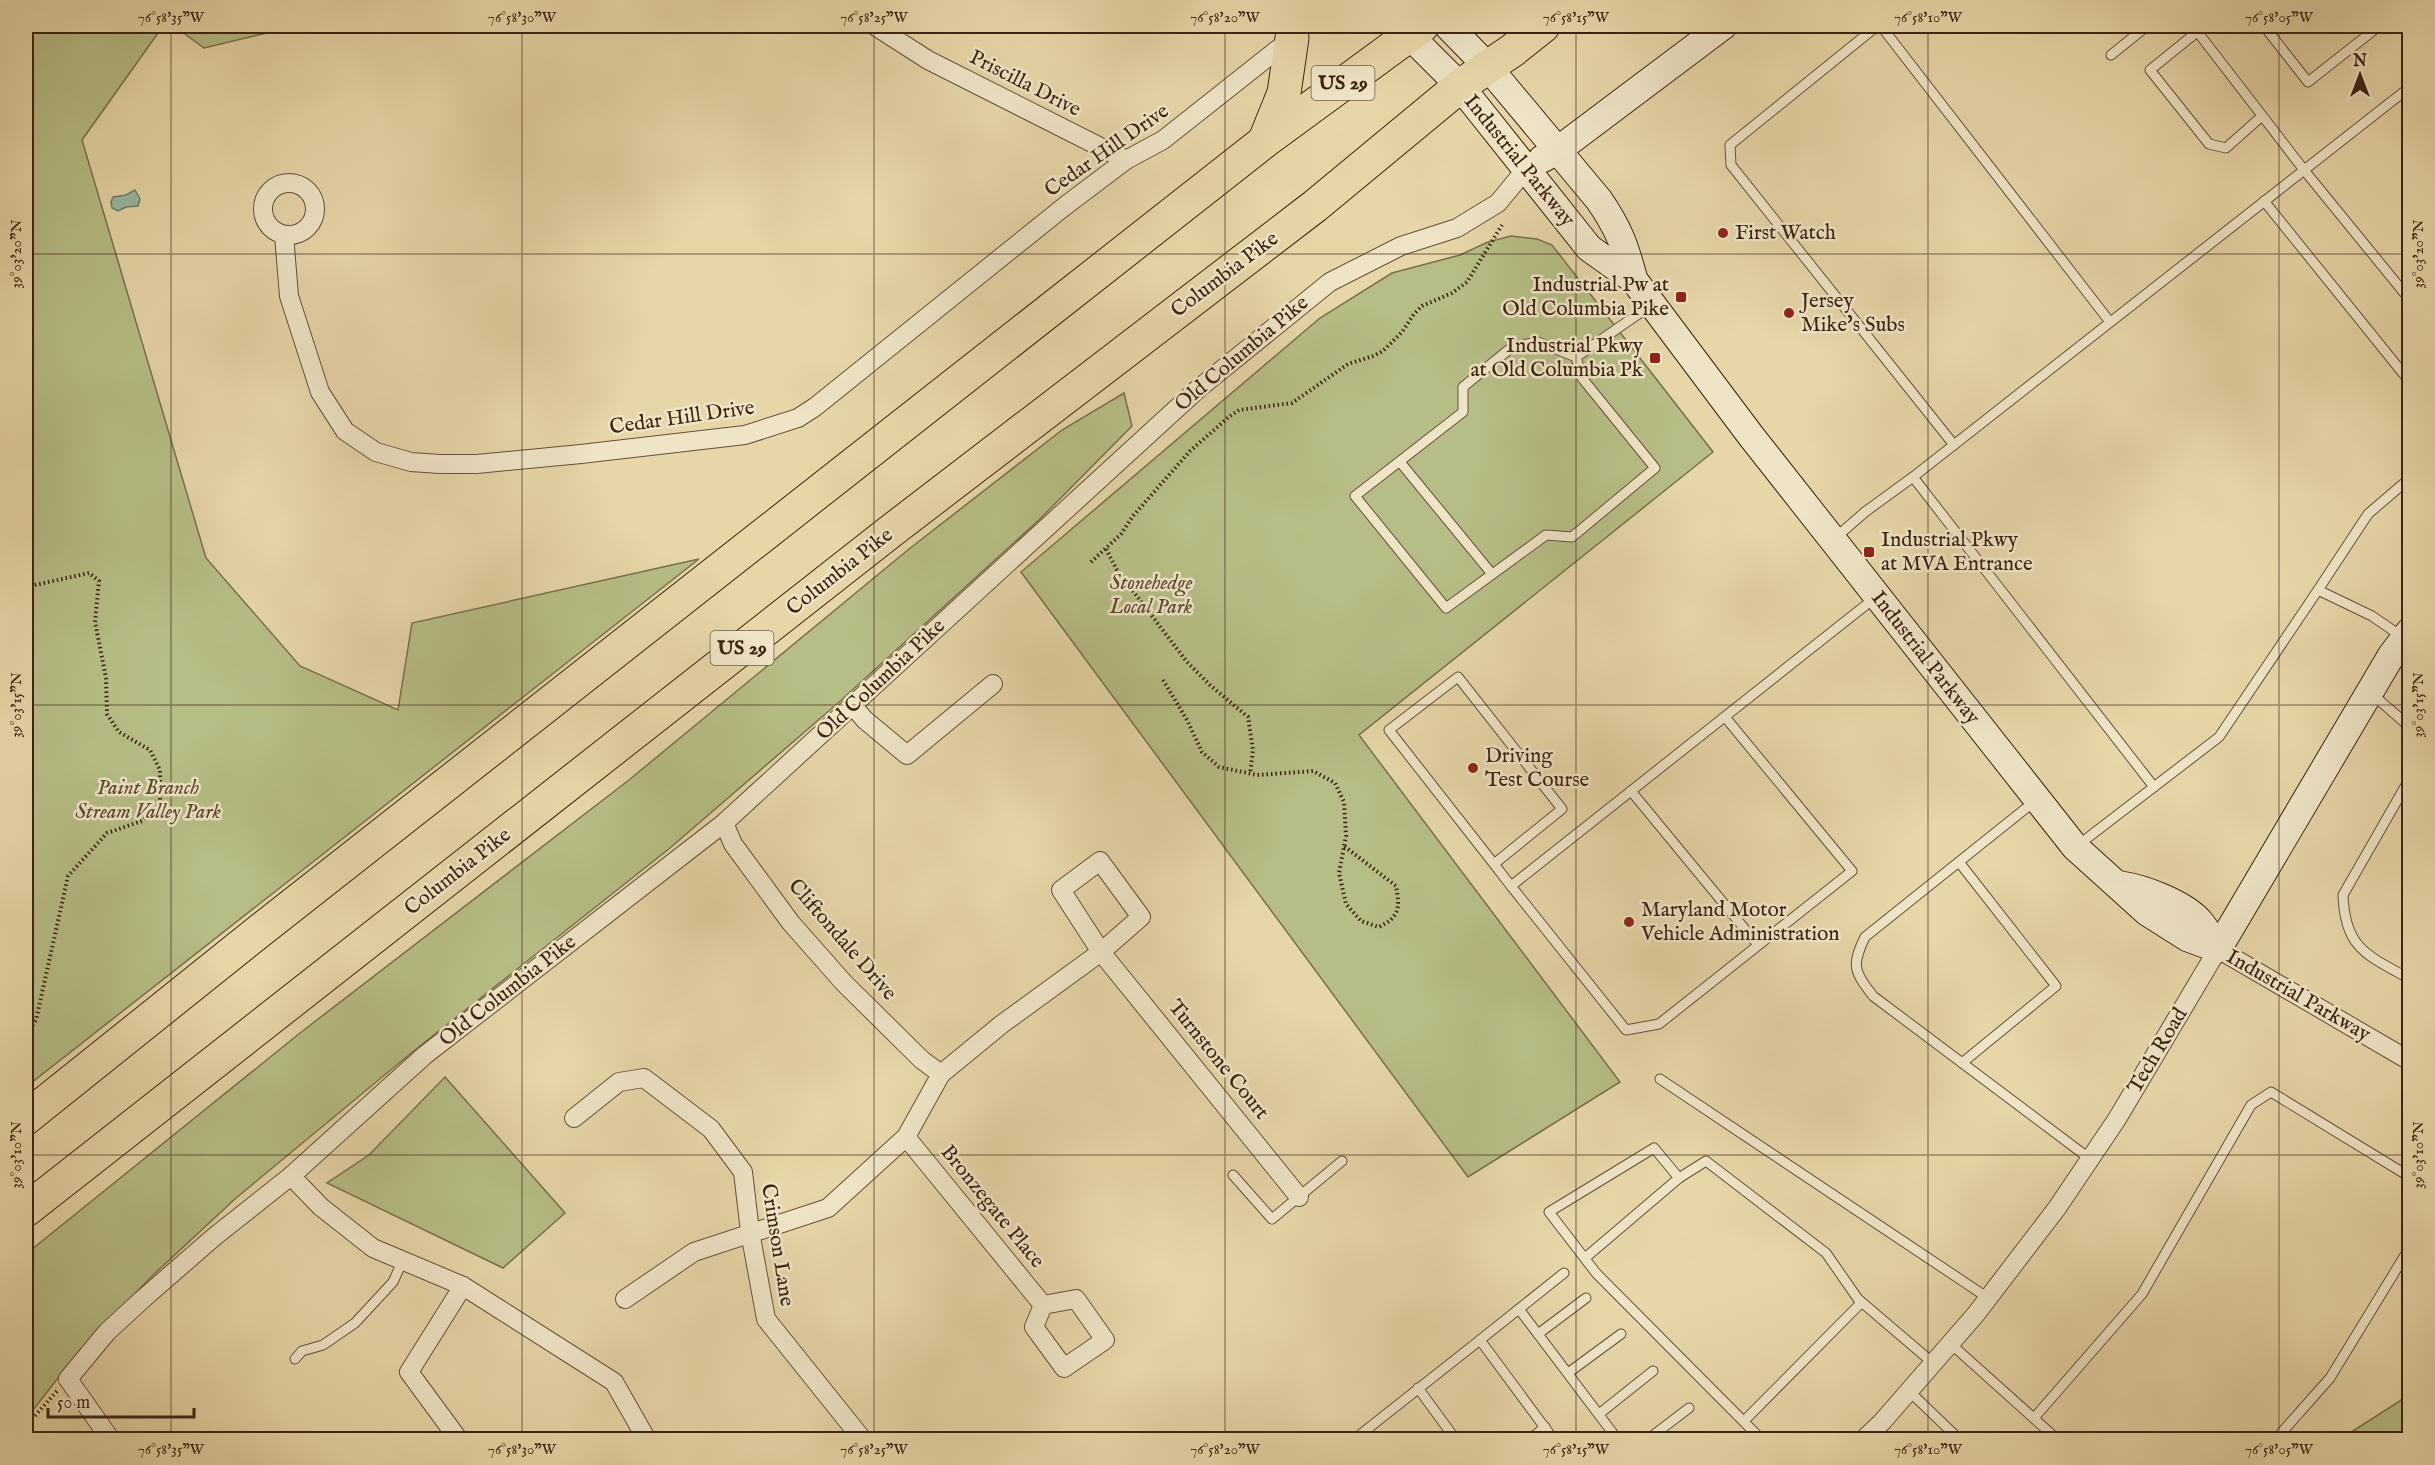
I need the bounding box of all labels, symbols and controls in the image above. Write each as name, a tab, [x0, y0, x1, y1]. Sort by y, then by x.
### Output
text: 76°58'35"W	[138, 8, 205, 27]
text: 76°58'30"W	[488, 8, 557, 27]
text: 76°58'25"W	[840, 8, 909, 27]
text: 76°58'20"W	[1190, 8, 1261, 27]
text: 76°58'15"W	[1543, 8, 1610, 27]
text: 76°58'10"W	[1894, 8, 1963, 27]
text: 76°58'05"W	[2245, 8, 2314, 27]
street label: Priscilla Drive	[965, 44, 1086, 124]
north arrow	[2330, 45, 2390, 105]
text: N	[2352, 52, 2367, 72]
road number: US 29	[1312, 66, 1374, 100]
street label: Industrial Parkway	[1457, 89, 1581, 233]
street label: Cedar Hill Drive	[1040, 98, 1175, 204]
text: 39°03'20"N	[7, 220, 26, 288]
place label: First Watch	[1735, 220, 1836, 247]
text: 39°03'20"N	[2409, 220, 2428, 288]
street label: Columbia Pike	[1166, 226, 1284, 324]
marker: First Watch	[1716, 226, 1730, 240]
place label: Industrial Pw at Old Columbia Pike	[1502, 272, 1669, 323]
place label: Jersey Mike's Subs	[1799, 288, 1905, 339]
street label: Old Columbia Pike	[1169, 290, 1315, 418]
marker: Industrial Pw at Old Columbia Pike	[1674, 290, 1688, 304]
marker: Jersey Mike's Subs	[1782, 306, 1796, 320]
place label: Industrial Pkwy at Old Columbia Pk	[1471, 333, 1644, 384]
marker: Industrial Pkwy at Old Columbia Pk	[1648, 351, 1662, 365]
street label: Cedar Hill Drive	[608, 394, 756, 442]
street label: Columbia Pike	[781, 522, 899, 622]
place label: Industrial Pkwy at MVA Entrance	[1881, 527, 2033, 578]
marker: Industrial Pkwy at MVA Entrance	[1862, 545, 1876, 559]
park label: Stonehedge Local Park	[1109, 570, 1193, 621]
street label: Industrial Parkway	[1864, 586, 1986, 731]
street label: Old Columbia Pike	[811, 613, 951, 747]
road number: US 29	[710, 631, 774, 665]
text: 39°03'15"N	[7, 672, 26, 738]
text: 39°03'15"N	[2409, 672, 2428, 738]
place label: Driving Test Course	[1485, 743, 1590, 794]
marker: Driving Test Course	[1466, 761, 1480, 775]
park label: Paint Branch Stream Valley Park	[75, 775, 221, 826]
street label: Columbia Pike	[399, 822, 517, 922]
street label: Cliftondale Drive	[782, 874, 902, 1007]
place label: Maryland Motor Vehicle Administration	[1640, 897, 1839, 948]
marker: Maryland Motor Vehicle Administration	[1622, 915, 1636, 929]
street label: Old Columbia Pike	[434, 929, 582, 1053]
street label: Industrial Parkway	[2221, 944, 2376, 1049]
street label: Turnstone Court	[1161, 995, 1275, 1125]
street label: Tech Road	[2122, 1002, 2195, 1099]
text: 39°03'10"N	[7, 1121, 26, 1189]
text: 39°03'10"N	[2409, 1121, 2428, 1189]
street label: Bronzegate Place	[934, 1140, 1050, 1274]
street label: Crimson Lane	[754, 1182, 800, 1309]
scale bar	[48, 1381, 194, 1419]
text: 50 m	[57, 1392, 90, 1415]
text: 76°58'35"W	[138, 1440, 205, 1459]
text: 76°58'30"W	[488, 1440, 557, 1459]
text: 76°58'25"W	[840, 1440, 909, 1459]
text: 76°58'20"W	[1190, 1440, 1261, 1459]
text: 76°58'15"W	[1543, 1440, 1610, 1459]
text: 76°58'10"W	[1894, 1440, 1963, 1459]
text: 76°58'05"W	[2245, 1440, 2314, 1459]

